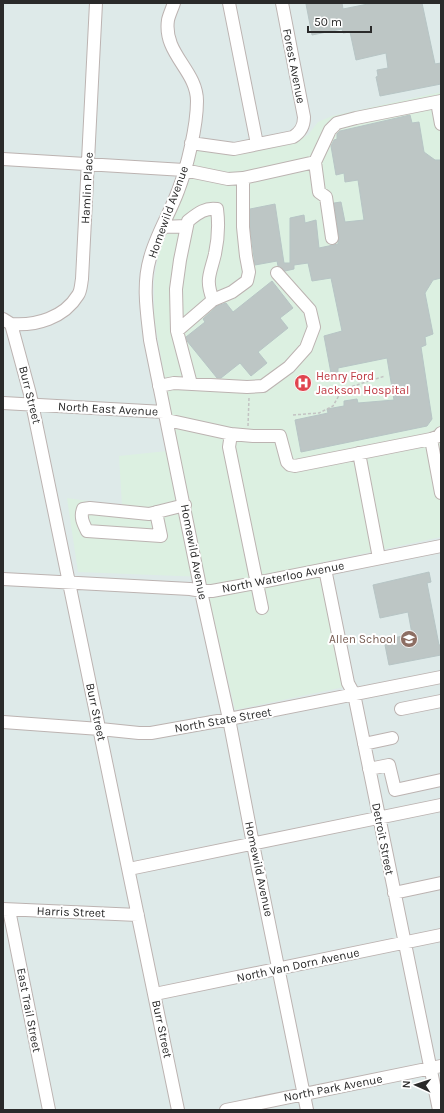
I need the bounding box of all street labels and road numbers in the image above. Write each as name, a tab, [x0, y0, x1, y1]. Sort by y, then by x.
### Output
street label: Forest Avenue	[280, 27, 308, 105]
street label: Hamlin Place	[78, 152, 96, 224]
street label: Homewild Avenue	[145, 164, 191, 260]
street label: Burr Street	[16, 365, 44, 426]
street label: North East Avenue	[58, 399, 158, 419]
street label: Homewild Avenue	[178, 503, 210, 601]
street label: North Waterloo Avenue	[221, 558, 345, 596]
street label: Burr Street	[83, 682, 109, 743]
street label: North State Street	[173, 704, 273, 735]
street label: Detroit Street	[369, 802, 397, 877]
street label: Homewild Avenue	[242, 820, 276, 918]
street label: Harris Street	[36, 904, 106, 920]
street label: North Van Dorn Avenue	[235, 945, 361, 985]
street label: East Trail Street	[14, 967, 44, 1054]
street label: Burr Street	[149, 999, 175, 1060]
street label: North Park Avenue	[282, 1072, 384, 1104]

